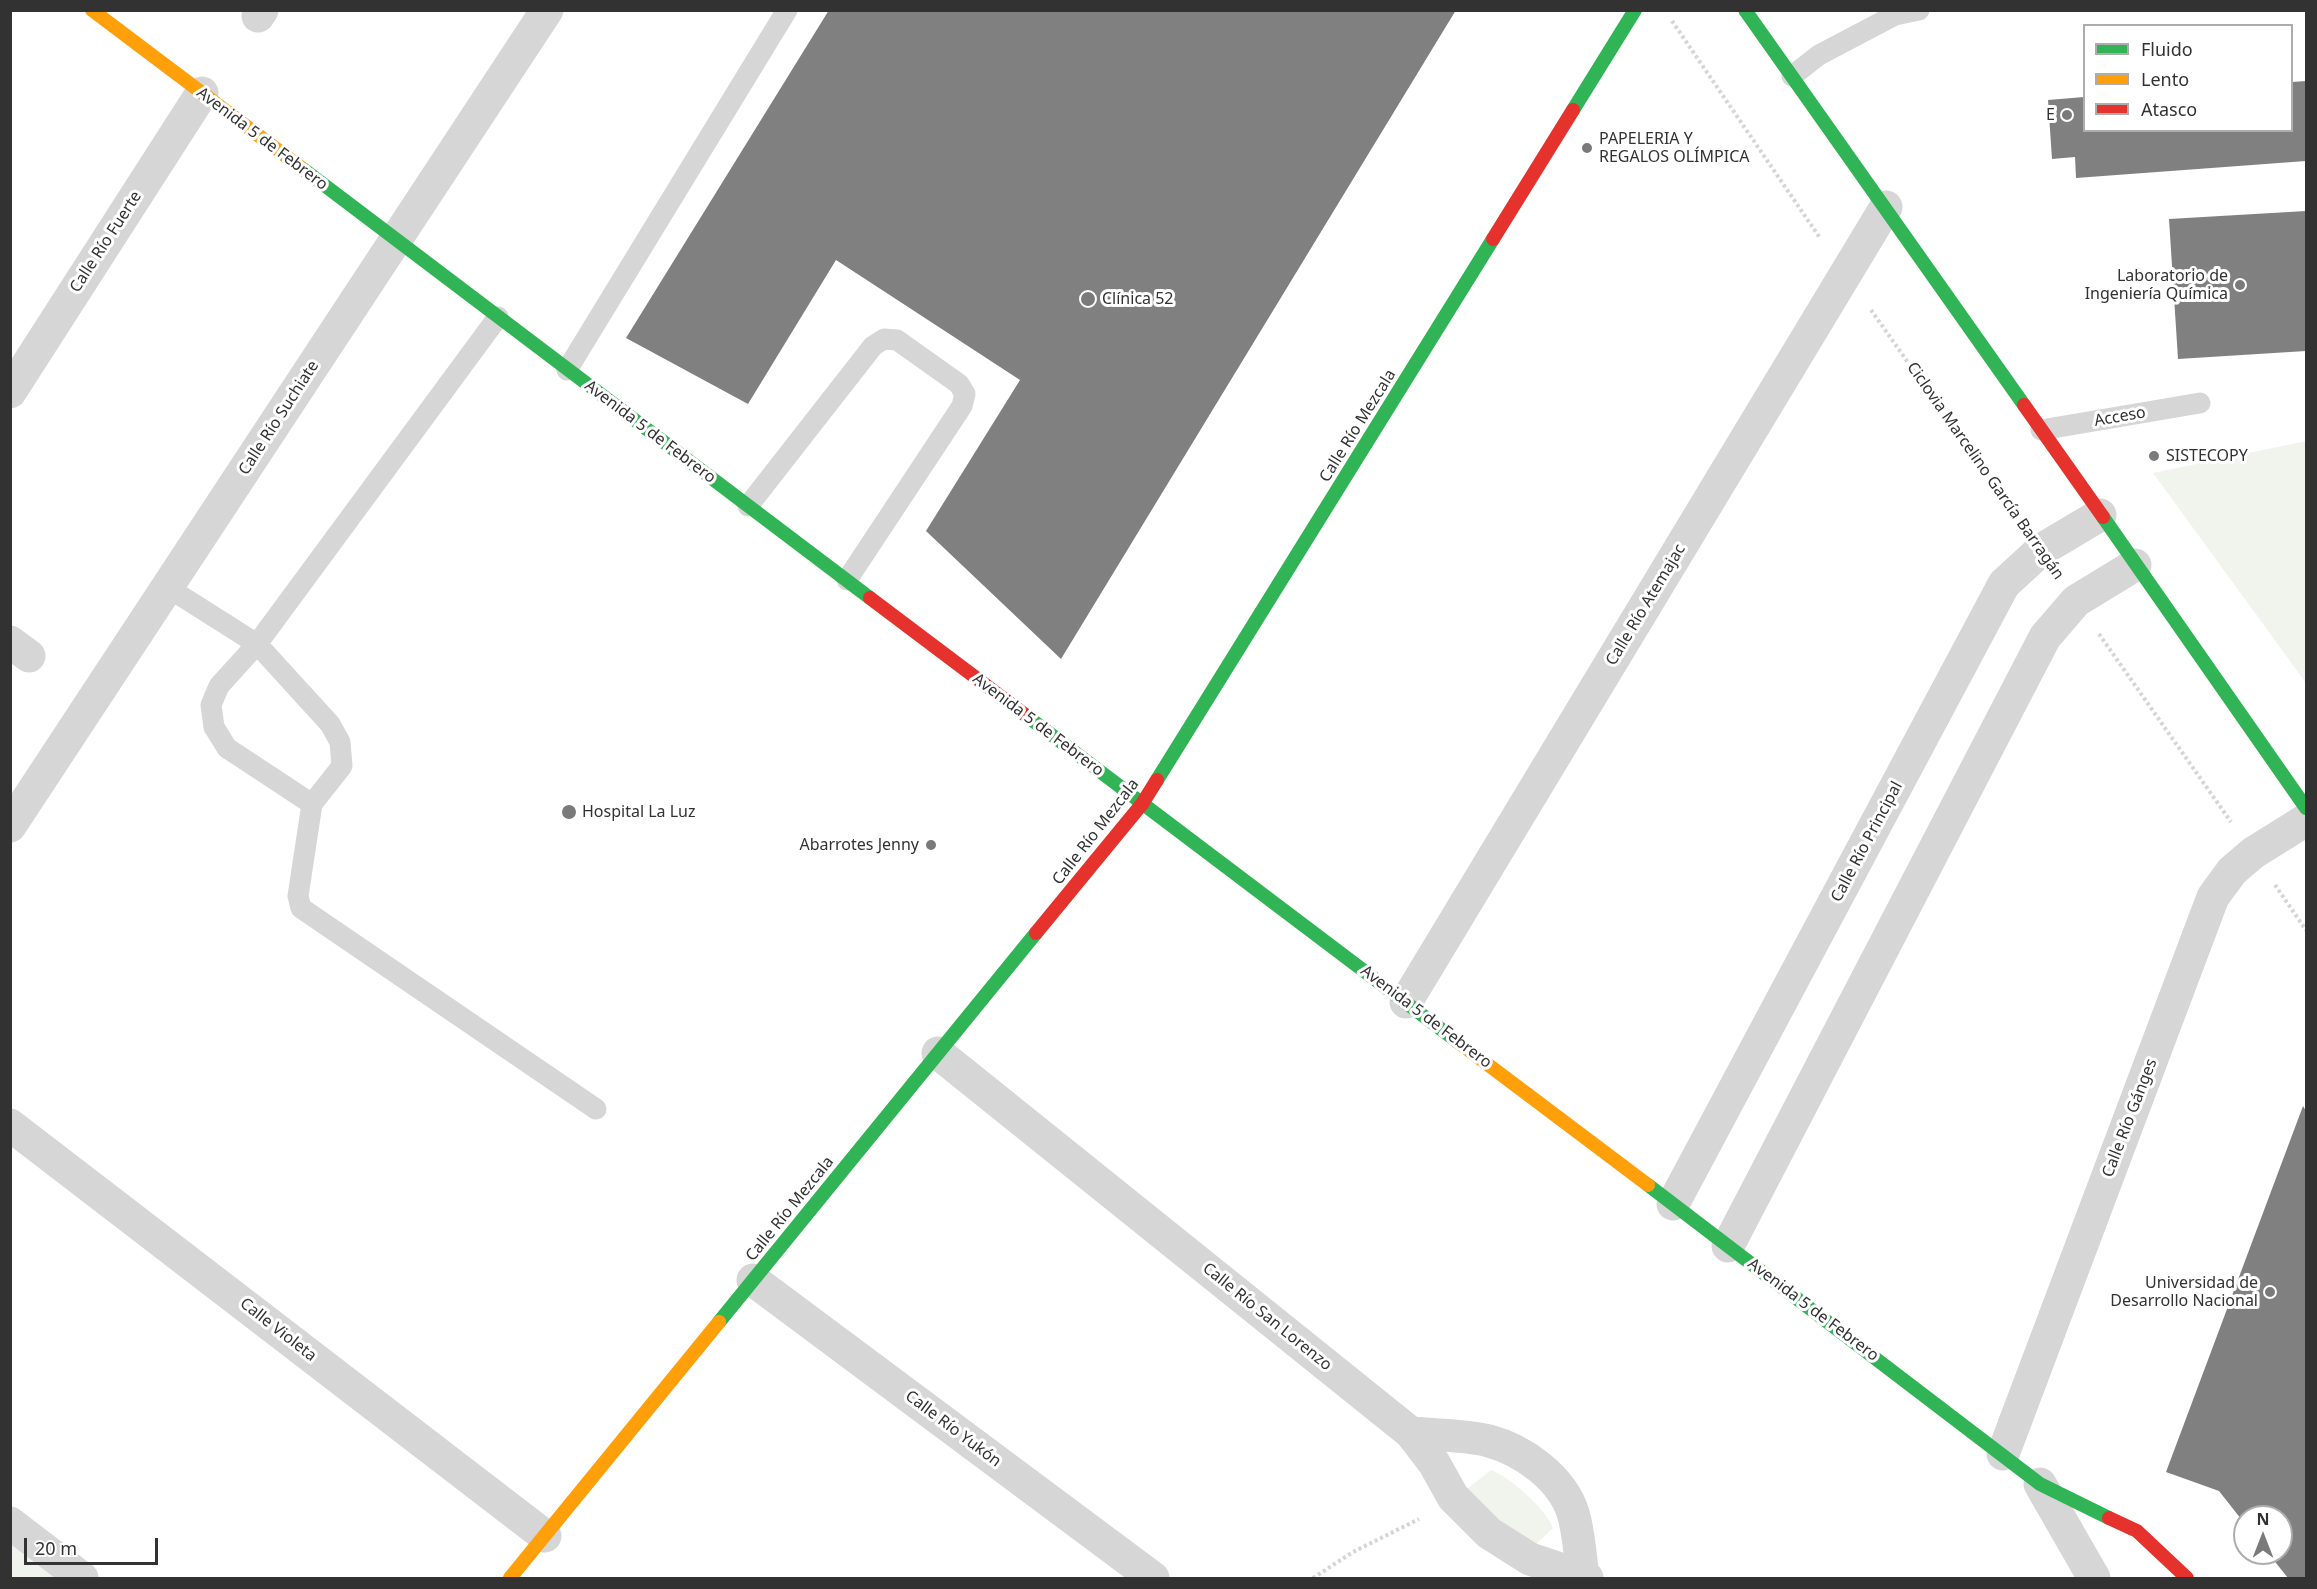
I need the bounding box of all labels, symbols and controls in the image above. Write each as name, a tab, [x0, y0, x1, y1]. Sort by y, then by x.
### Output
legend	[2083, 24, 2293, 132]
text: Fluido	[2141, 37, 2193, 61]
text: Lento	[2141, 67, 2189, 91]
street label: Avenida 5 de Febrero	[193, 83, 331, 195]
text: Atasco	[2141, 97, 2197, 121]
place label: E	[2046, 105, 2055, 125]
marker: E	[2060, 108, 2074, 122]
place label: PAPELERIA Y REGALOS OLÍMPICA	[1599, 129, 1749, 167]
marker: PAPELERIA Y REGALOS OLÍMPICA	[1580, 141, 1594, 155]
street label: Calle Río Fuerte	[66, 188, 146, 296]
place label: Laboratorio de Ingeniería Química	[2085, 266, 2228, 304]
marker: Laboratorio de Ingeniería Química	[2233, 278, 2247, 292]
place label: Clínica 52	[1102, 289, 1174, 309]
marker: Clínica 52	[1079, 290, 1097, 308]
street label: Calle Río Suchiate	[235, 357, 323, 479]
street label: Ciclovia Marcelino García Barragán	[1902, 359, 2068, 583]
street label: Calle Río Mezcala	[1316, 366, 1400, 486]
street label: Avenida 5 de Febrero	[581, 376, 719, 488]
street label: Acceso	[2093, 403, 2147, 431]
place label: SISTECOPY	[2166, 446, 2248, 466]
marker: SISTECOPY	[2147, 449, 2161, 463]
street label: Calle Río Atemajac	[1602, 541, 1690, 669]
street label: Avenida 5 de Febrero	[969, 669, 1107, 781]
street label: Calle Río Mezcala	[1049, 775, 1143, 889]
street label: Calle Río Principal	[1827, 779, 1907, 905]
place label: Hospital La Luz	[582, 802, 696, 822]
marker: Hospital La Luz	[560, 803, 578, 821]
place label: Abarrotes Jenny	[799, 835, 919, 855]
marker: Abarrotes Jenny	[924, 838, 938, 852]
street label: Avenida 5 de Febrero	[1357, 961, 1495, 1073]
street label: Calle Río Gánges	[2099, 1056, 2161, 1180]
street label: Calle Río Mezcala	[742, 1153, 838, 1265]
street label: Avenida 5 de Febrero	[1744, 1254, 1882, 1366]
street label: Calle Río San Lorenzo	[1199, 1259, 1335, 1375]
place label: Universidad de Desarrollo Nacional	[2110, 1273, 2258, 1311]
marker: Universidad de Desarrollo Nacional	[2263, 1285, 2277, 1299]
street label: Calle Violeta	[236, 1294, 320, 1366]
street label: Calle Río Yukón	[901, 1387, 1005, 1471]
north arrow	[2233, 1505, 2293, 1565]
text: N	[2256, 1508, 2270, 1530]
scale bar	[27, 1526, 160, 1564]
text: 20 m	[35, 1536, 77, 1560]

